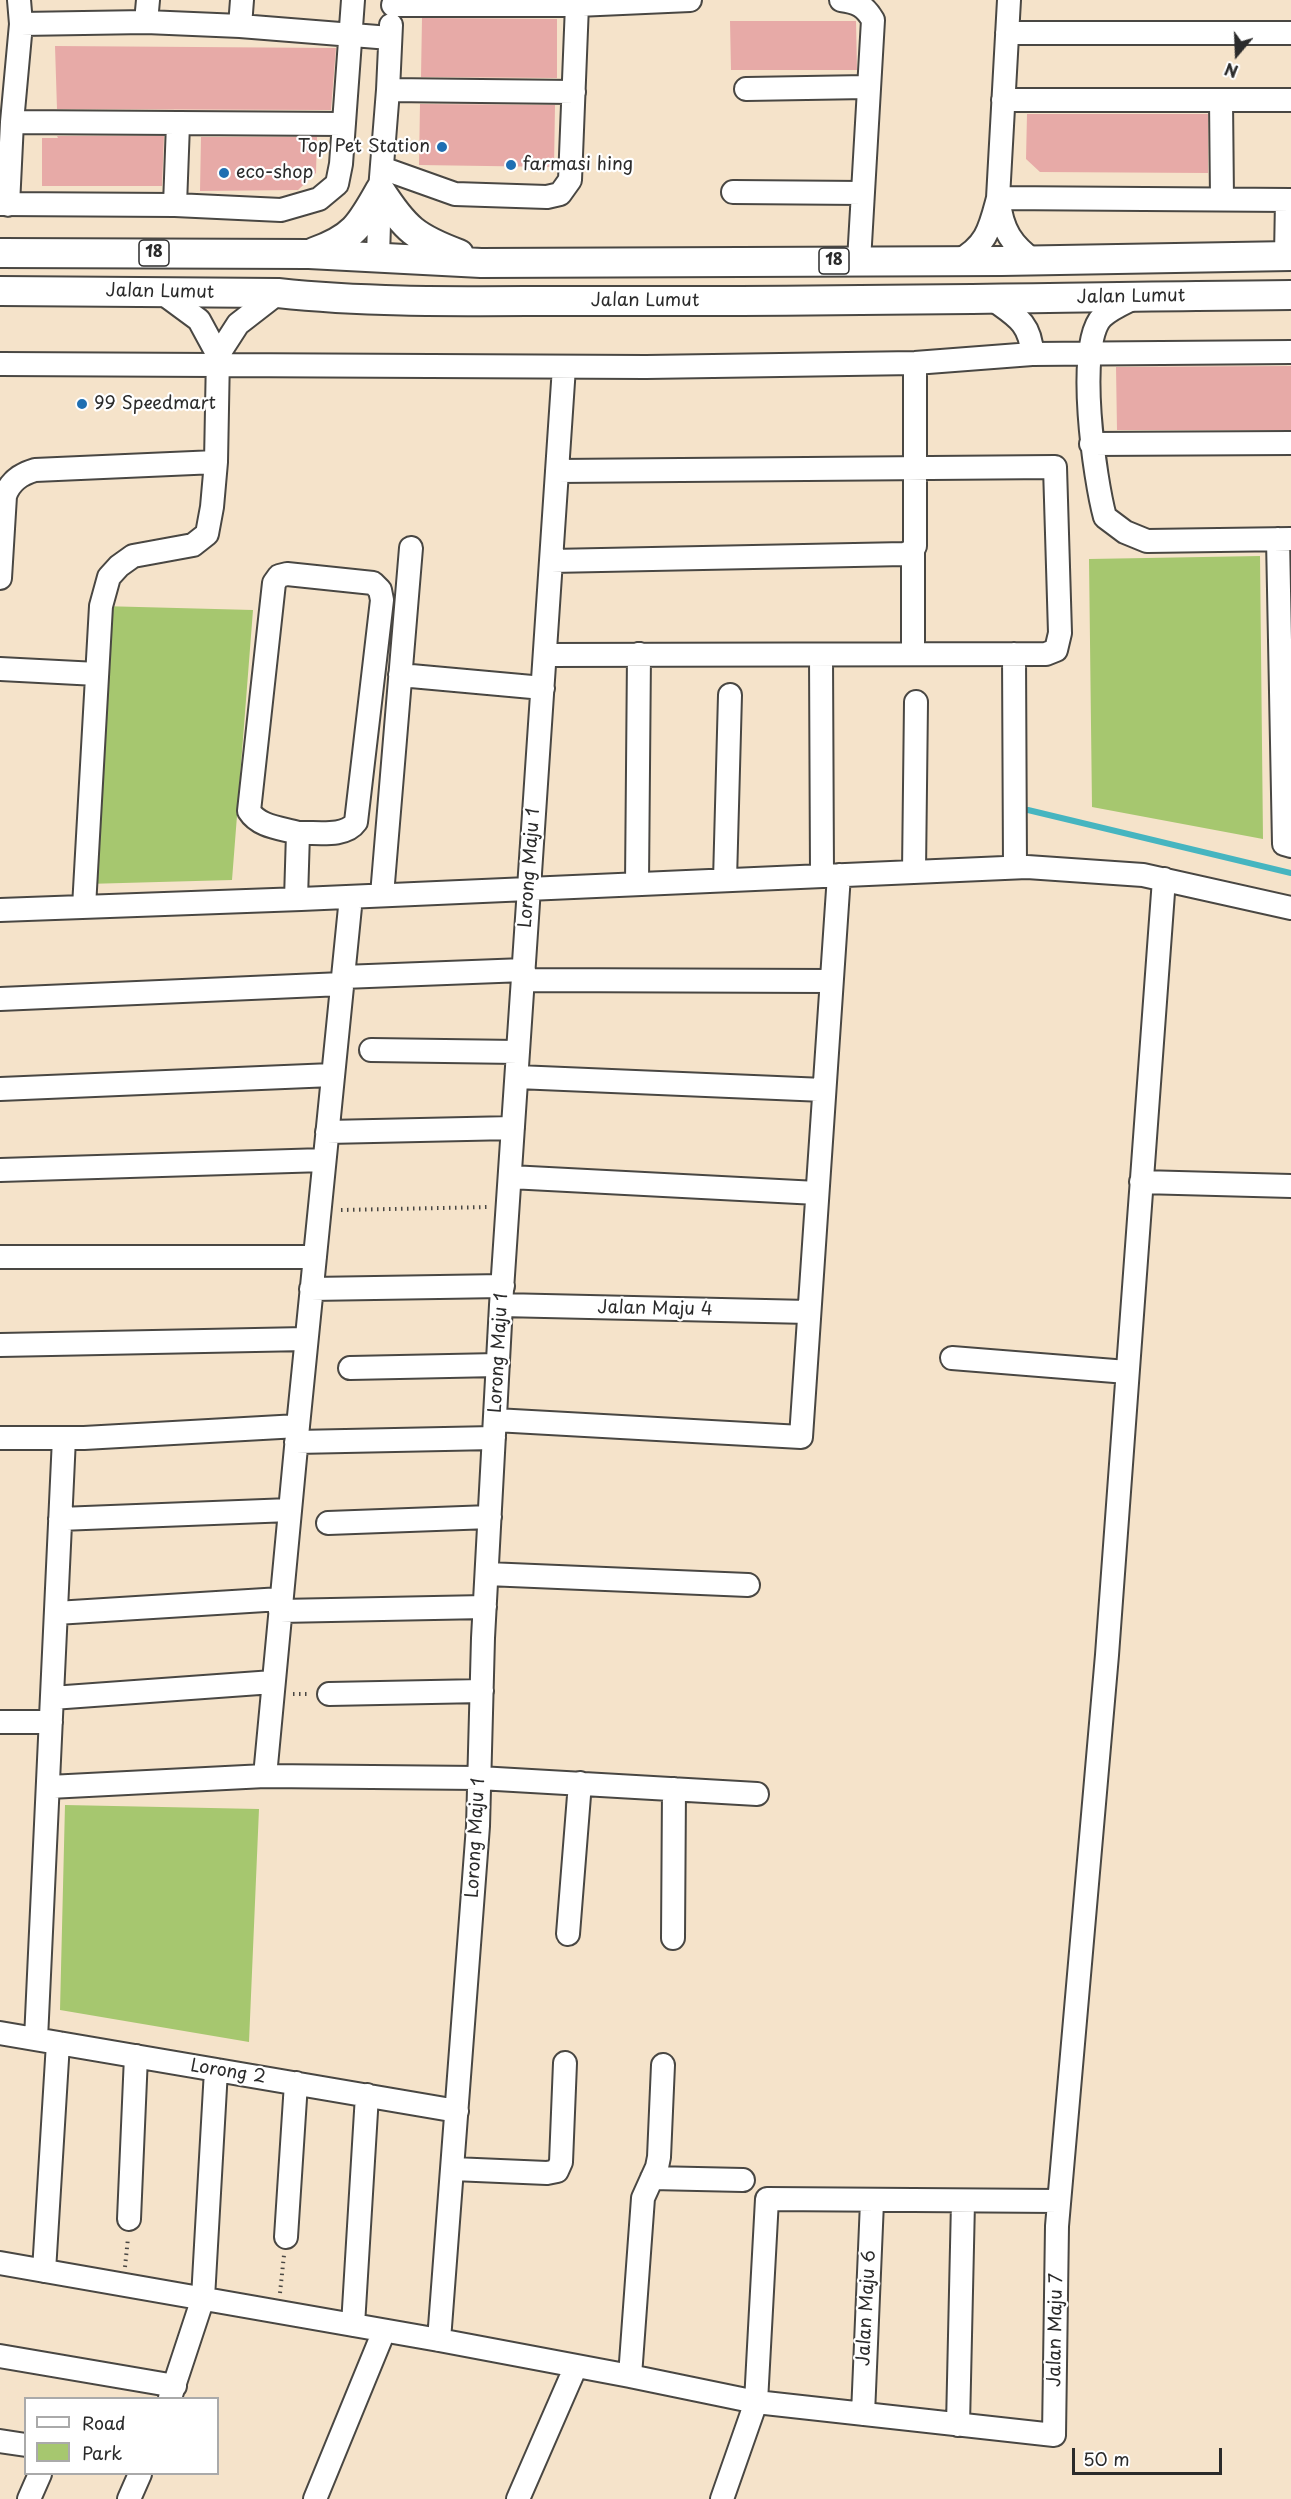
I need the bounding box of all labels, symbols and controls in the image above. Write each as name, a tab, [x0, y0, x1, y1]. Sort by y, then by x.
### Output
north arrow	[1207, 24, 1267, 84]
text: N	[1221, 58, 1241, 84]
place label: Top Pet Station	[298, 136, 430, 158]
marker: Top Pet Station	[435, 140, 449, 154]
place label: farmasi hing	[523, 154, 633, 176]
marker: farmasi hing	[504, 158, 518, 172]
place label: eco-shop	[236, 162, 313, 184]
marker: eco-shop	[217, 166, 231, 180]
road number: 18	[139, 240, 169, 266]
road number: 18	[819, 248, 849, 274]
street label: Jalan Lumut	[106, 280, 214, 304]
street label: Jalan Lumut	[1077, 285, 1185, 309]
street label: Jalan Lumut	[591, 290, 699, 312]
place label: 99 Speedmart	[94, 393, 216, 415]
marker: 99 Speedmart	[75, 397, 89, 411]
street label: Lorong Maju 1	[515, 807, 545, 929]
street label: Lorong Maju 1	[485, 1292, 513, 1414]
street label: Jalan Maju 4	[597, 1297, 713, 1321]
street label: Lorong Maju 1	[462, 1777, 490, 1899]
street label: Lorong 2	[189, 2055, 267, 2089]
street label: Jalan Maju 6	[853, 2250, 881, 2366]
street label: Jalan Maju 7	[1044, 2273, 1068, 2387]
legend	[24, 2397, 219, 2475]
text: Road	[82, 2409, 126, 2436]
scale bar	[1075, 2436, 1225, 2474]
text: Park	[82, 2439, 122, 2466]
text: 50 m	[1083, 2445, 1130, 2472]

